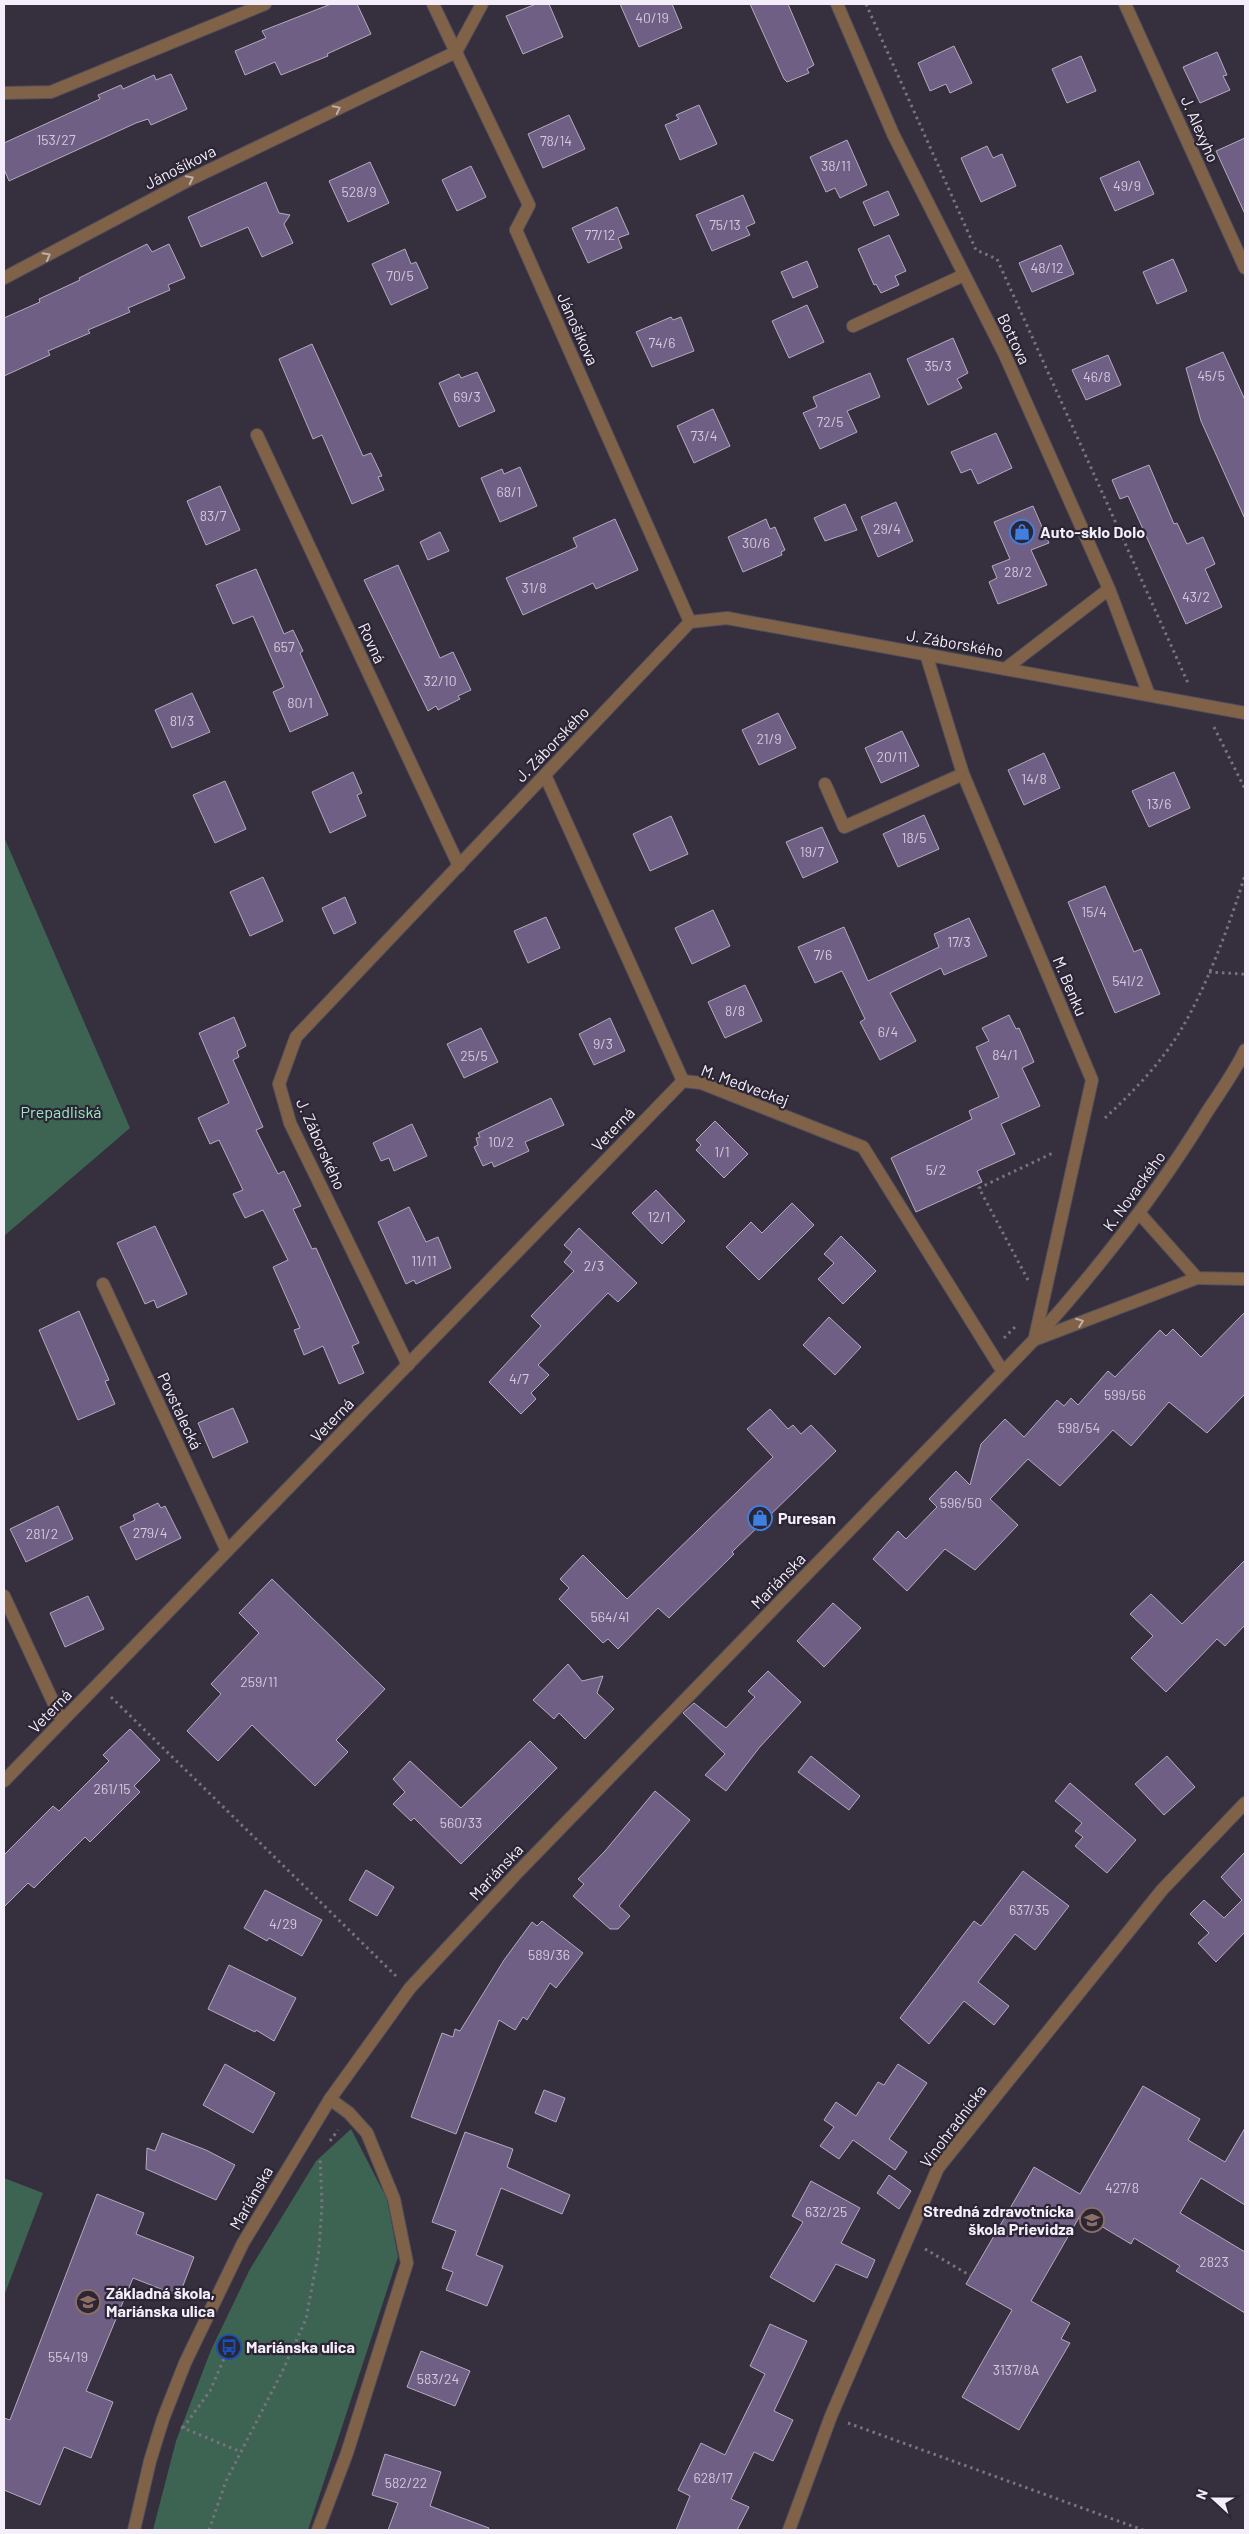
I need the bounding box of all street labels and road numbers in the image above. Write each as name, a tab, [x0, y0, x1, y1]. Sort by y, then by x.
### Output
street label: J. Alexyho	[1177, 93, 1223, 165]
street label: Jánošíkova	[141, 141, 219, 193]
street label: Jánošíkova	[554, 290, 603, 368]
street label: Bottova	[994, 310, 1035, 367]
street label: Rovná	[355, 620, 390, 666]
street label: J. Záborského	[905, 625, 1005, 660]
street label: J. Záborského	[511, 702, 592, 785]
street label: M. Benku	[1049, 953, 1091, 1018]
street label: M. Medveckej	[699, 1060, 792, 1109]
street label: J. Záborského	[293, 1095, 350, 1192]
street label: Veterná	[587, 1103, 638, 1155]
street label: K. Novackého	[1098, 1147, 1169, 1234]
street label: Povstalecká	[154, 1369, 207, 1452]
street label: Veterná	[306, 1394, 357, 1446]
street label: Mariánska	[746, 1549, 809, 1612]
street label: Veterná	[24, 1685, 75, 1737]
street label: Mariánska	[465, 1840, 526, 1904]
street label: Vinohradnícka	[915, 2081, 990, 2171]
street label: Mariánska	[225, 2163, 276, 2233]

